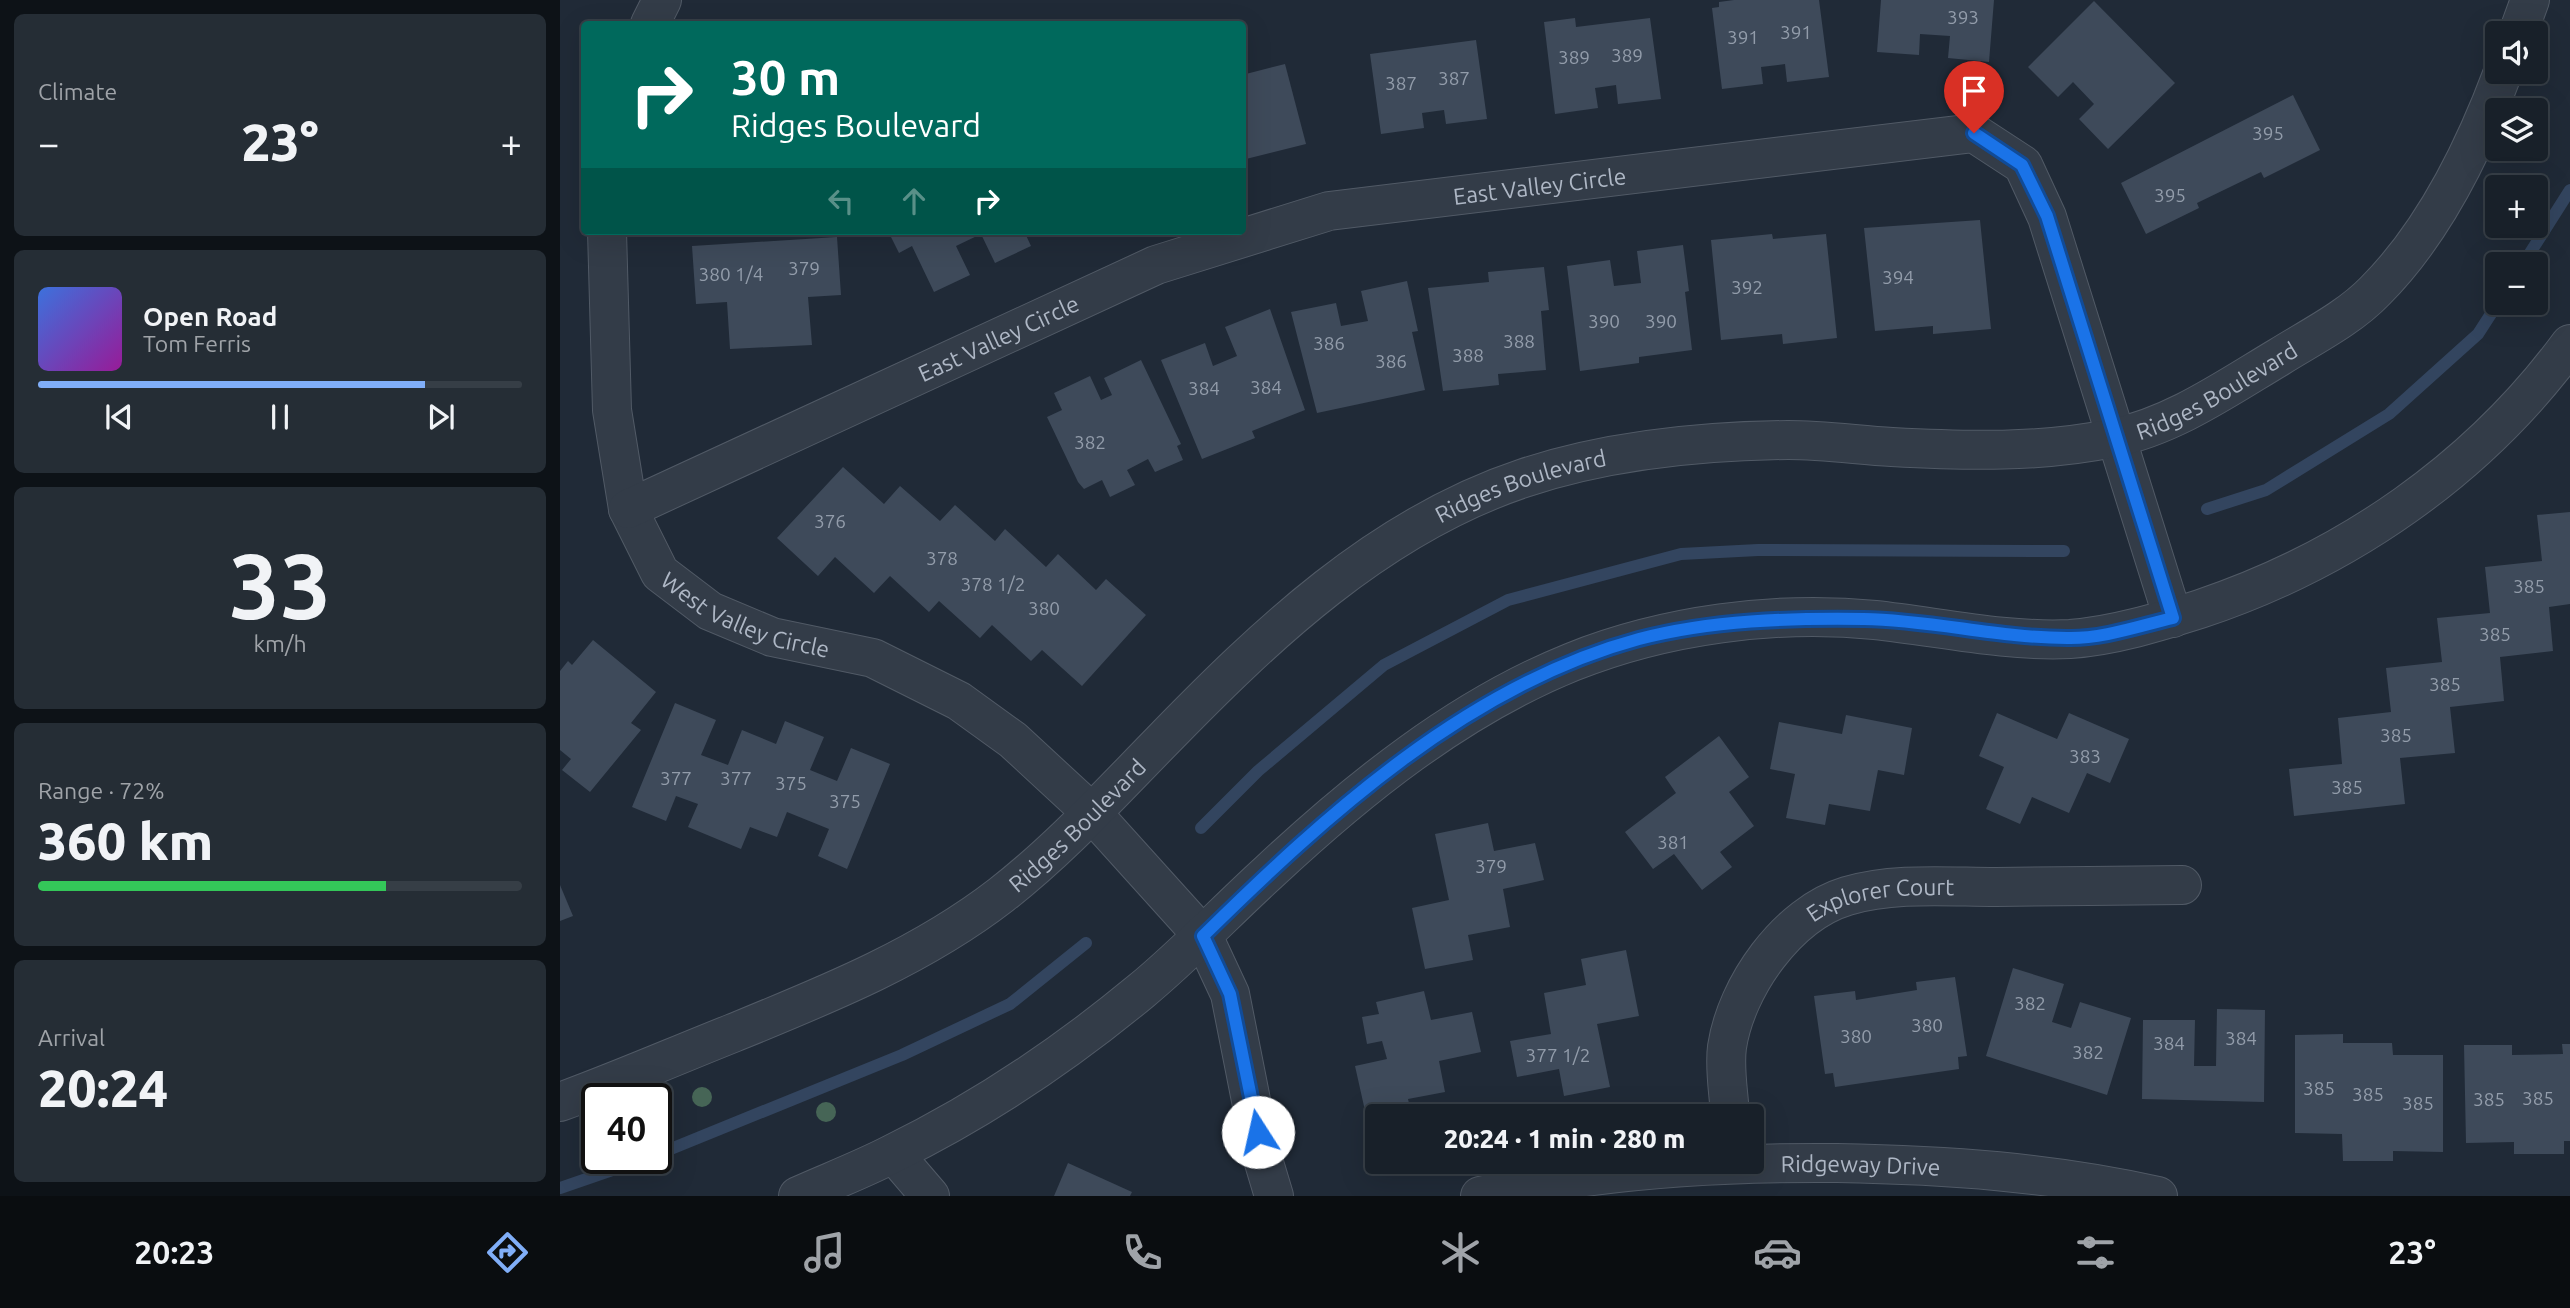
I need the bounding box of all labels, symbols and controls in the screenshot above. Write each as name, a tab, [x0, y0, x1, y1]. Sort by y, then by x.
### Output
house number: 393	[1947, 6, 1979, 28]
house number: 391	[1780, 21, 1812, 43]
map controls	[2485, 21, 2548, 315]
button: sound	[2485, 21, 2548, 84]
house number: 391	[1727, 26, 1759, 48]
house number: 389	[1611, 44, 1643, 66]
house number: 389	[1558, 46, 1590, 68]
icon: right	[616, 49, 707, 140]
text: 30 m	[731, 49, 840, 104]
pin	[1944, 61, 2004, 133]
house number: 387	[1438, 67, 1470, 89]
house number: 387	[1385, 72, 1417, 94]
icon: arrive	[1955, 72, 1993, 110]
text: Climate	[38, 79, 117, 104]
button: layers	[2485, 98, 2548, 161]
text: Ridges Boulevard	[731, 107, 981, 143]
text: 23°	[241, 113, 319, 171]
text: −	[38, 122, 59, 164]
text: +	[501, 122, 522, 164]
house number: 395	[2252, 122, 2284, 144]
street label: East Valley Circle	[1452, 163, 1627, 208]
button: +	[2485, 175, 2548, 238]
icon: left	[822, 182, 860, 220]
icon: ahead	[895, 182, 933, 220]
icon: right	[968, 182, 1006, 220]
house number: 395	[2154, 184, 2186, 206]
button: −	[2485, 252, 2548, 315]
house number: 379	[788, 257, 820, 279]
house number: 380 1/4	[699, 263, 763, 285]
house number: 394	[1882, 266, 1914, 288]
house number: 392	[1731, 276, 1763, 298]
street label: East Valley Circle	[914, 290, 1083, 386]
text: Open Road	[143, 302, 277, 331]
house number: 390	[1588, 310, 1620, 332]
house number: 390	[1645, 310, 1677, 332]
house number: 388	[1503, 330, 1535, 352]
text: Tom Ferris	[143, 331, 251, 356]
house number: 386	[1313, 332, 1345, 354]
street label: Ridges Boulevard	[2133, 337, 2301, 444]
house number: 388	[1452, 344, 1484, 366]
house number: 386	[1375, 350, 1407, 372]
house number: 384	[1250, 376, 1282, 398]
house number: 384	[1188, 377, 1220, 399]
icon: previous	[100, 398, 138, 436]
icon: pause	[261, 398, 299, 436]
icon: next	[422, 398, 460, 436]
house number: 382	[1074, 431, 1106, 453]
street label: Ridges Boulevard	[1431, 445, 1608, 527]
house number: 376	[814, 510, 846, 532]
text: 33	[229, 534, 331, 636]
house number: 378	[926, 547, 958, 569]
street label: West Valley Circle	[657, 566, 832, 661]
house number: 378 1/2	[961, 573, 1025, 595]
house number: 385	[2513, 575, 2545, 597]
house number: 380	[1028, 597, 1060, 619]
house number: 385	[2479, 623, 2511, 645]
text: km/h	[253, 631, 307, 656]
house number: 385	[2429, 673, 2461, 695]
house number: 385	[2380, 724, 2412, 746]
house number: 383	[2069, 745, 2101, 767]
street label: Ridges Boulevard	[1004, 754, 1150, 896]
house number: 377	[660, 767, 692, 789]
house number: 377	[720, 767, 752, 789]
house number: 375	[775, 772, 807, 794]
house number: 385	[2331, 776, 2363, 798]
text: Range · 72%	[38, 778, 165, 803]
house number: 375	[829, 790, 861, 812]
text: 360 km	[38, 812, 213, 870]
house number: 381	[1657, 831, 1689, 853]
house number: 379	[1475, 855, 1507, 877]
street label: Explorer Court	[1801, 874, 1954, 926]
house number: 382	[2014, 992, 2046, 1014]
house number: 380	[1911, 1014, 1943, 1036]
text: Arrival	[38, 1025, 105, 1050]
house number: 380	[1840, 1025, 1872, 1047]
house number: 384	[2225, 1027, 2257, 1049]
house number: 384	[2153, 1032, 2185, 1054]
house number: 382	[2072, 1041, 2104, 1063]
house number: 377 1/2	[1526, 1044, 1590, 1066]
text: 20:24	[38, 1059, 168, 1117]
house number: 385	[2303, 1077, 2335, 1099]
speed limit sign: 40	[581, 1083, 672, 1174]
house number: 385	[2352, 1083, 2384, 1105]
house number: 385	[2522, 1087, 2554, 1109]
house number: 385	[2473, 1088, 2505, 1110]
house number: 385	[2402, 1092, 2434, 1114]
position arrow	[1221, 1095, 1295, 1169]
text: 20:24 · 1 min · 280 m	[1444, 1124, 1685, 1153]
street label: Ridgeway Drive	[1781, 1150, 1941, 1179]
icon: directions	[483, 1228, 532, 1277]
icon: music	[800, 1228, 849, 1277]
icon: phone	[1118, 1228, 1167, 1277]
icon: climate	[1436, 1228, 1485, 1277]
icon: car	[1753, 1228, 1802, 1277]
icon: filters	[2071, 1228, 2120, 1277]
text: 20:23	[134, 1234, 214, 1270]
text: 23°	[2388, 1234, 2436, 1270]

